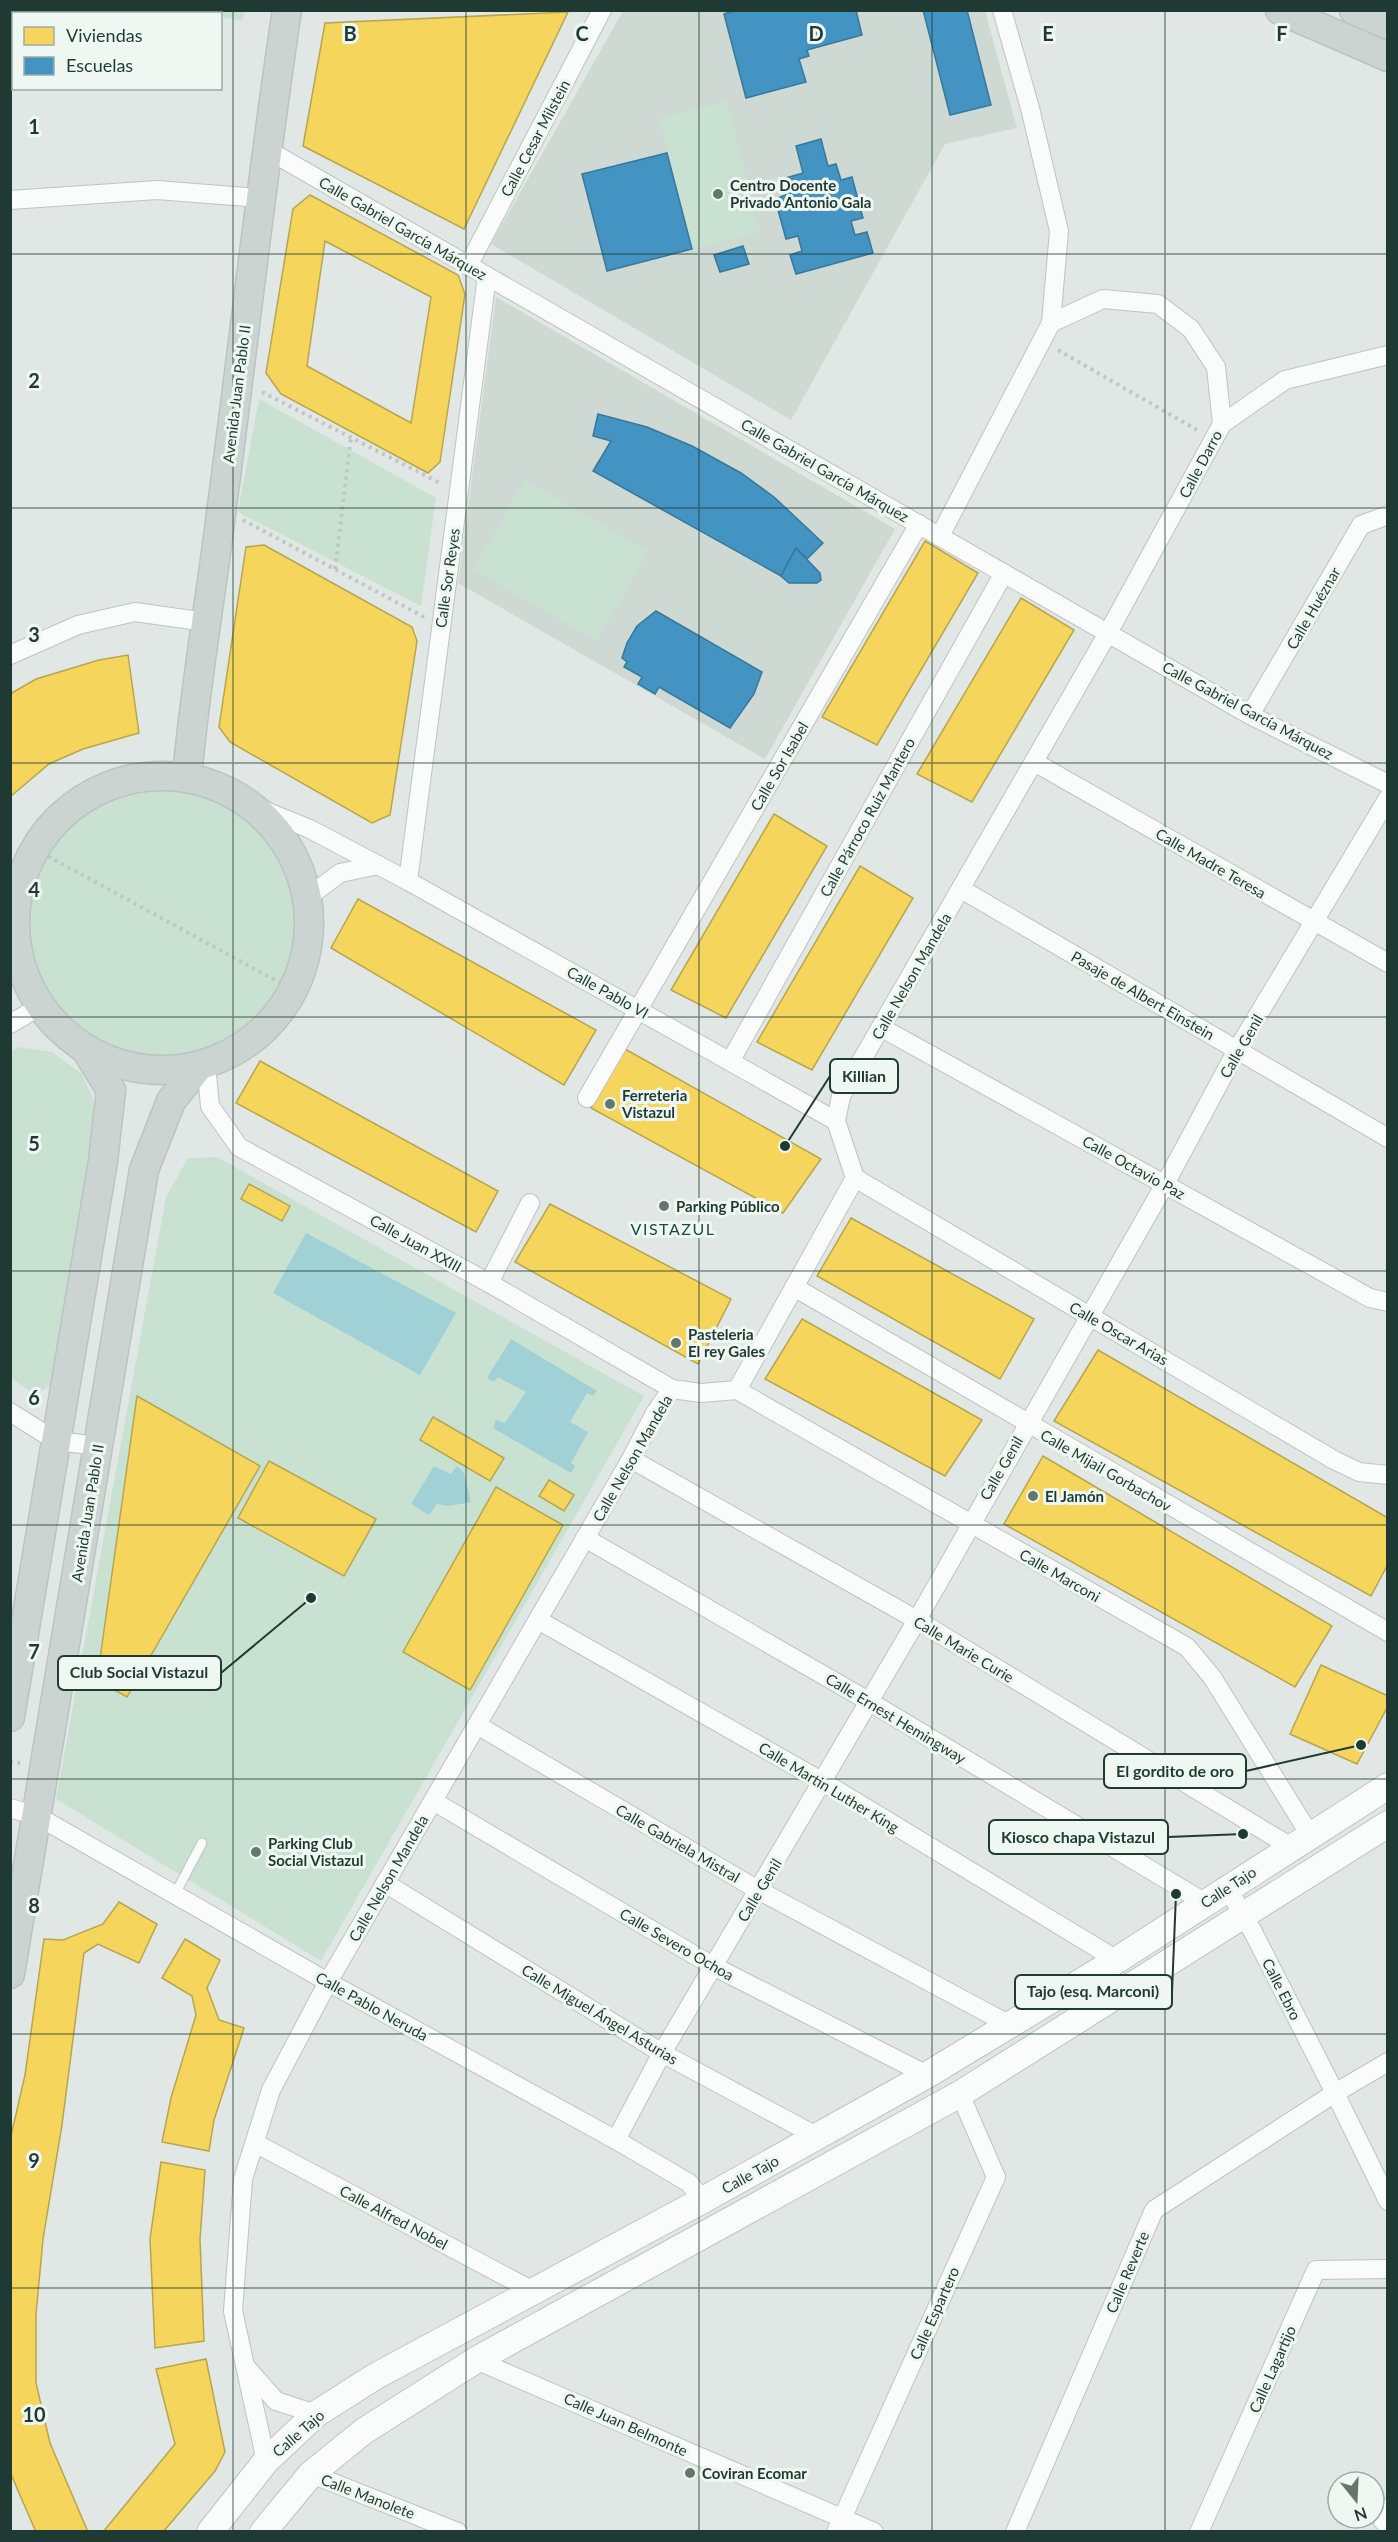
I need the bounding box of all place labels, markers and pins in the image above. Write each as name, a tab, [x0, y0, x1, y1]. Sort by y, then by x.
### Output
place label: Centro Docente Privado Antonio Gala	[730, 176, 871, 211]
marker: Centro Docente Privado Antonio Gala	[711, 187, 725, 201]
callout: Killian	[830, 1059, 898, 1093]
place label: Ferreteria Vistazul	[621, 1086, 687, 1121]
marker: Ferreteria Vistazul	[603, 1097, 617, 1111]
place label: Parking Público	[676, 1197, 780, 1215]
marker: Parking Público	[657, 1199, 671, 1213]
place label: Pasteleria El rey Gales	[688, 1325, 766, 1360]
marker: Pasteleria El rey Gales	[669, 1336, 683, 1350]
place label: El Jamón	[1045, 1487, 1104, 1505]
marker: El Jamón	[1026, 1489, 1040, 1503]
callout: Club Social Vistazul	[58, 1656, 221, 1690]
callout: El gordito de oro	[1104, 1754, 1246, 1788]
callout: Kiosco chapa Vistazul	[989, 1820, 1168, 1854]
place label: Parking Club Social Vistazul	[268, 1834, 363, 1869]
marker: Parking Club Social Vistazul	[249, 1845, 263, 1859]
callout: Tajo (esq. Marconi)	[1015, 1975, 1172, 2009]
place label: Coviran Ecomar	[702, 2464, 807, 2482]
marker: Coviran Ecomar	[683, 2466, 697, 2480]

